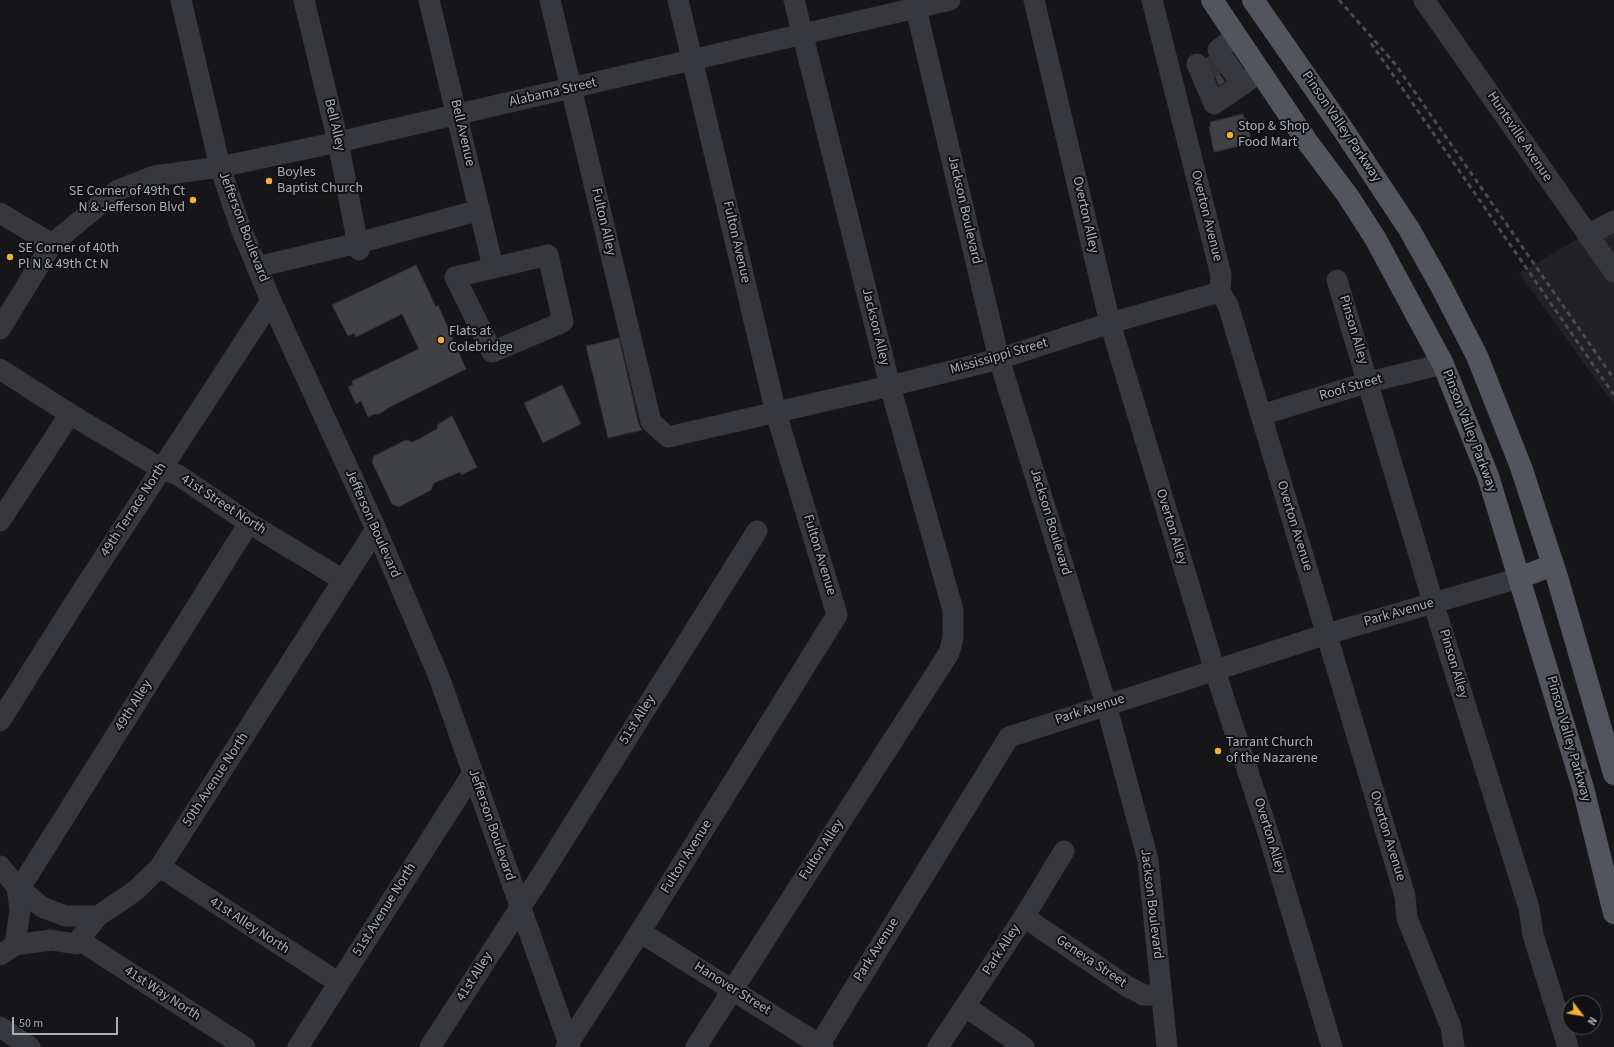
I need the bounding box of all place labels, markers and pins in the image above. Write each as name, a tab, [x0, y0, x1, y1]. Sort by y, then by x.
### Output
place label: Stop & Shop Food Mart	[1238, 119, 1310, 152]
marker: Stop & Shop Food Mart	[1225, 130, 1235, 140]
place label: Boyles Baptist Church	[277, 165, 363, 198]
marker: Boyles Baptist Church	[264, 176, 274, 186]
place label: SE Corner of 49th Ct N & Jefferson Blvd	[69, 184, 185, 216]
marker: SE Corner of 49th Ct N & Jefferson Blvd	[188, 195, 198, 205]
place label: SE Corner of 40th Pl N & 49th Ct N	[18, 241, 119, 274]
marker: SE Corner of 40th Pl N & 49th Ct N	[5, 252, 15, 262]
place label: Flats at Colebridge	[449, 324, 513, 356]
marker: Flats at Colebridge	[436, 335, 446, 345]
place label: Tarrant Church of the Nazarene	[1226, 735, 1318, 768]
marker: Tarrant Church of the Nazarene	[1213, 746, 1223, 756]

